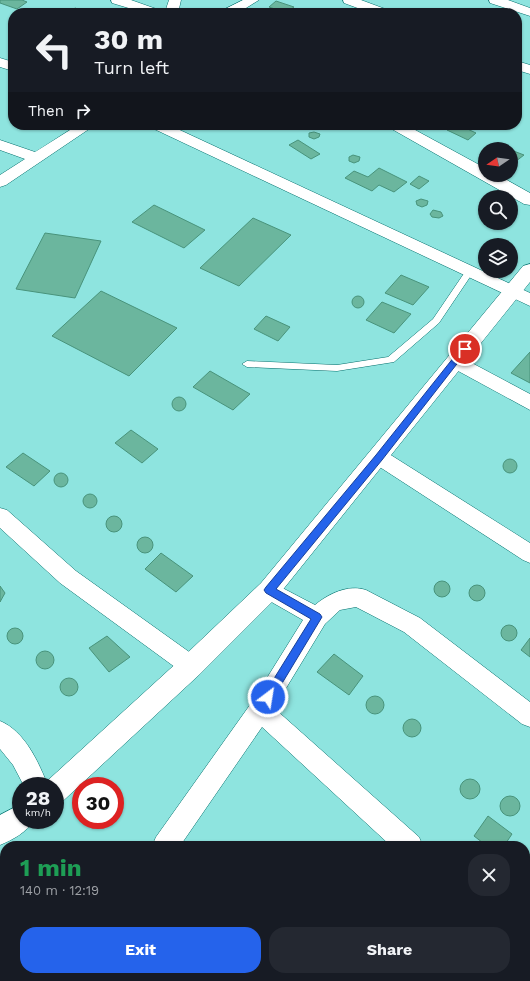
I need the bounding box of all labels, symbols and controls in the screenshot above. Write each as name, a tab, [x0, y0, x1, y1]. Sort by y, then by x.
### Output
text: 30 m	[94, 23, 163, 56]
icon: left	[28, 24, 80, 76]
text: Turn left	[94, 57, 169, 78]
icon: right	[72, 100, 94, 122]
text: Then	[28, 102, 64, 120]
north arrow	[478, 142, 518, 182]
map controls	[478, 142, 518, 278]
button: search	[478, 190, 518, 230]
button: layers	[478, 238, 518, 278]
pin	[448, 332, 482, 366]
icon: arrive	[454, 338, 476, 360]
position arrow	[247, 676, 289, 718]
speed limit sign: 30	[72, 777, 124, 829]
text: 28	[26, 786, 50, 810]
text: km/h	[25, 807, 51, 818]
text: 1 min	[20, 854, 82, 882]
button: close	[468, 854, 510, 896]
text: 140 m · 12:19	[20, 883, 99, 898]
button: Exit	[20, 927, 261, 973]
button: Share	[269, 927, 510, 973]

